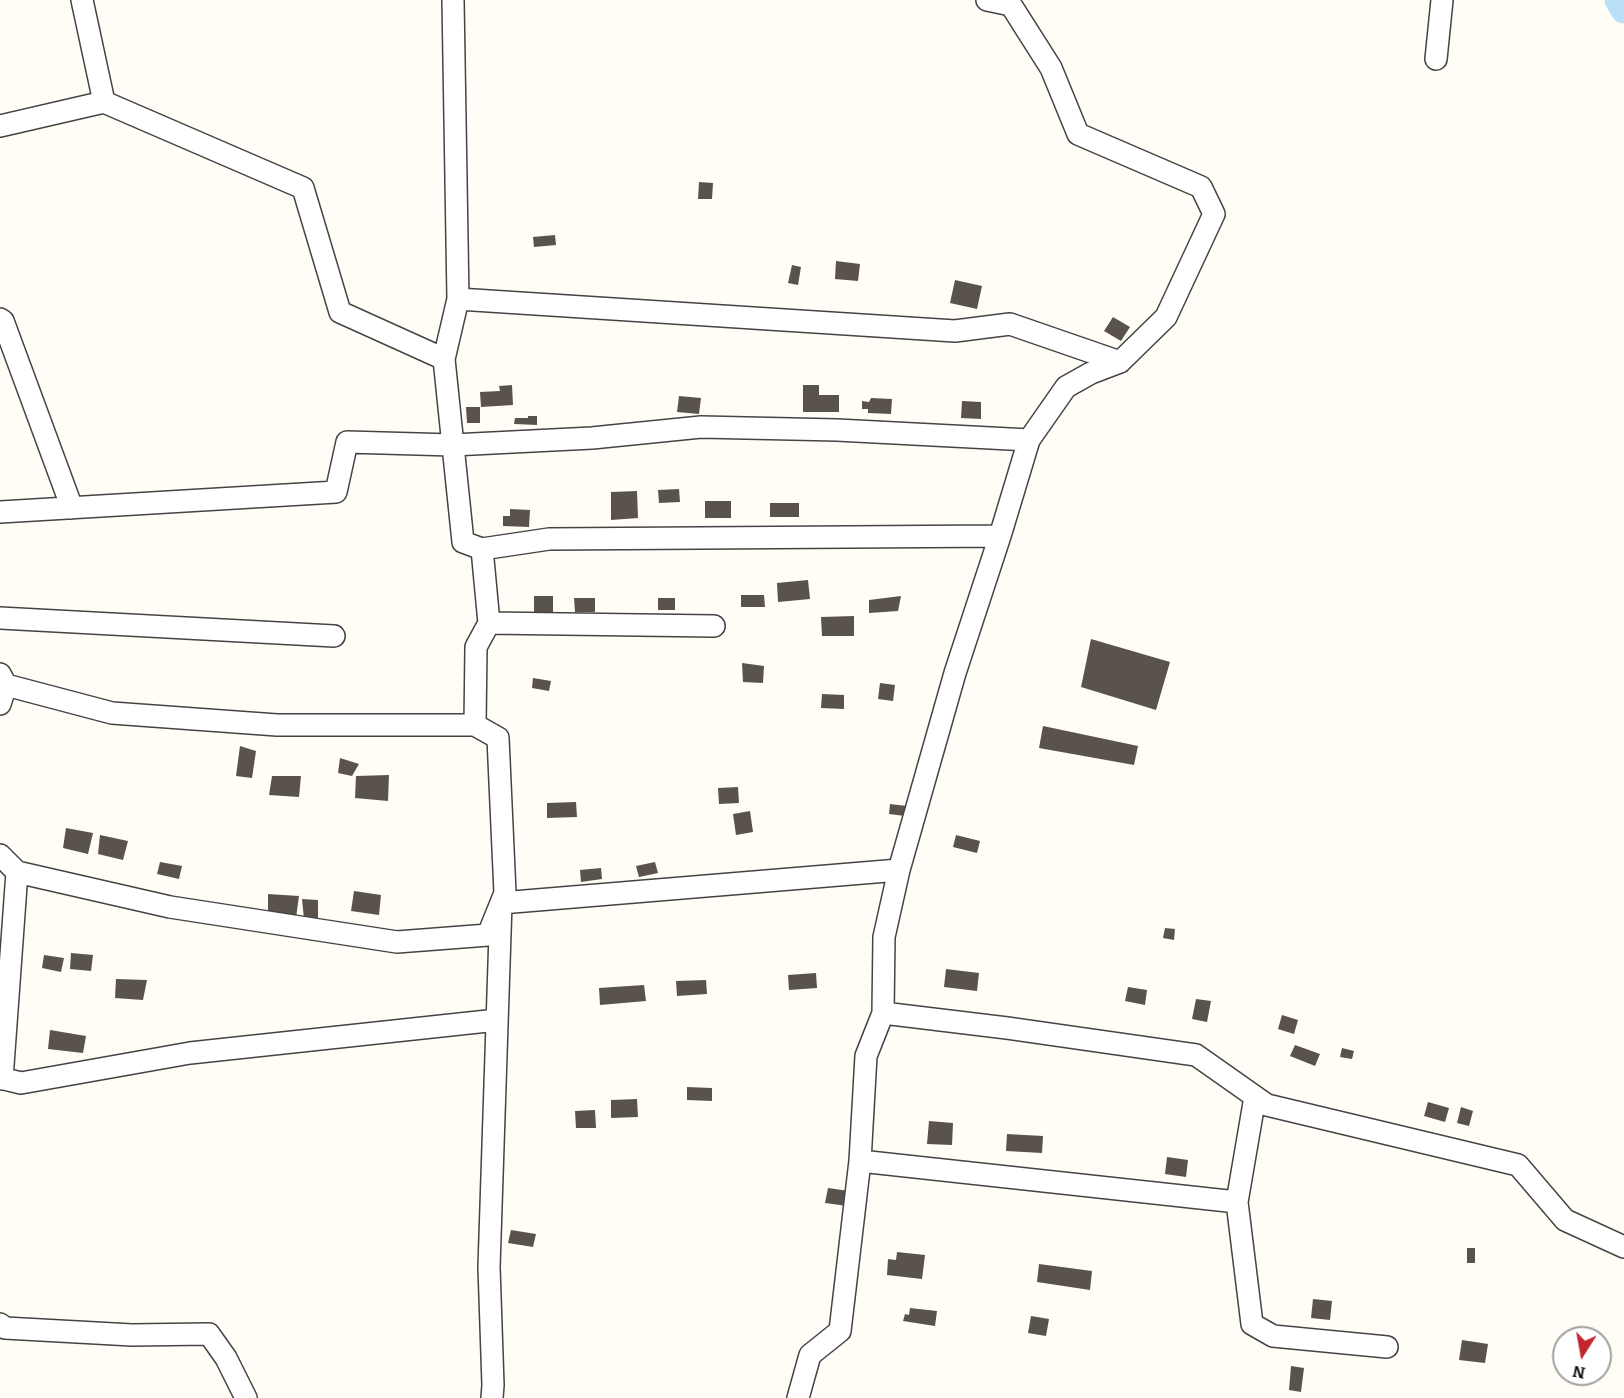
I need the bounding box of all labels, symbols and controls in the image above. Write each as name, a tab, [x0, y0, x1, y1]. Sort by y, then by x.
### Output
north arrow	[1552, 1326, 1612, 1386]
text: N	[1571, 1362, 1587, 1383]

